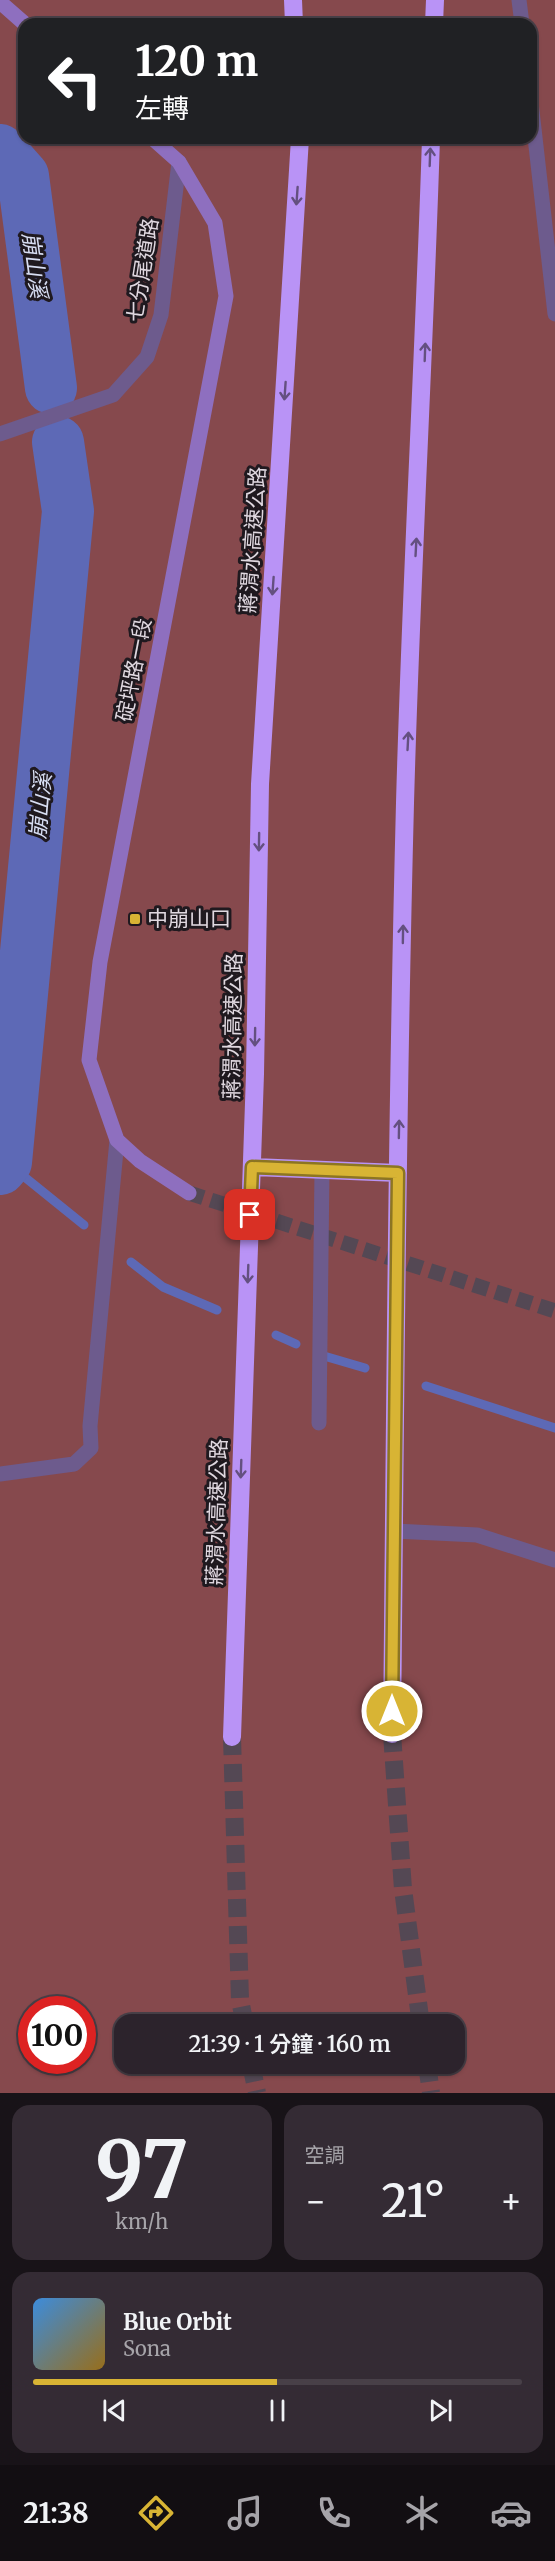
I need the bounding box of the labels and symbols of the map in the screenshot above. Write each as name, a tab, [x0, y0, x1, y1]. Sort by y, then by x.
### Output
one-way arrow	[424, 147, 436, 167]
one-way arrow	[292, 186, 303, 206]
street label: 七分尾道路	[121, 216, 164, 324]
water label: 崩山溪	[17, 230, 54, 303]
one-way arrow	[419, 342, 430, 362]
one-way arrow	[279, 381, 290, 400]
street label: 蔣渭水高速公路	[234, 466, 271, 614]
one-way arrow	[411, 537, 422, 557]
one-way arrow	[267, 575, 278, 595]
street label: 碇坪路一段	[110, 616, 157, 724]
one-way arrow	[402, 732, 413, 752]
water label: 崩山溪	[23, 769, 57, 840]
one-way arrow	[253, 832, 265, 852]
place label: 中崩山口	[147, 905, 231, 932]
marker: 中崩山口	[128, 912, 142, 926]
one-way arrow	[397, 925, 408, 945]
street label: 蔣渭水高速公路	[218, 952, 247, 1100]
one-way arrow	[250, 1027, 261, 1047]
one-way arrow	[393, 1120, 405, 1140]
pin	[224, 1189, 275, 1240]
one-way arrow	[242, 1263, 254, 1283]
street label: 蔣渭水高速公路	[200, 1438, 233, 1586]
one-way arrow	[236, 1458, 247, 1478]
position arrow	[360, 1679, 424, 1743]
speed limit sign: 100	[18, 1996, 96, 2074]

